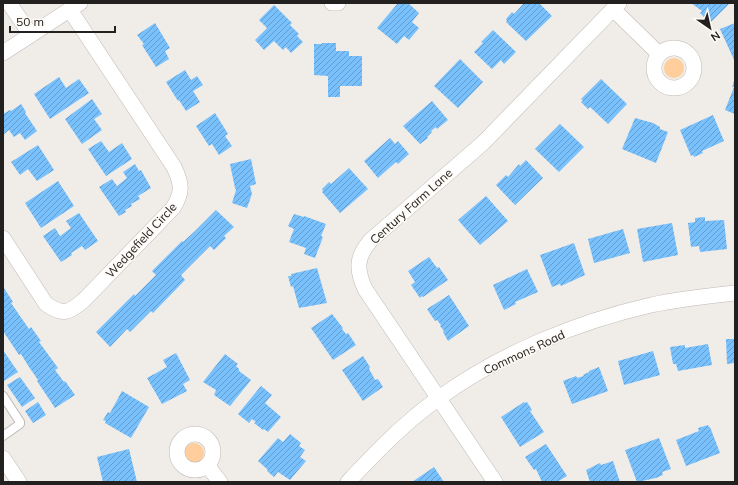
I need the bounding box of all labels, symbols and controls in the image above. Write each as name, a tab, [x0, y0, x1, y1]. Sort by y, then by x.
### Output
scale bar	[10, 8, 115, 34]
north arrow	[690, 8, 730, 48]
text: 50 m	[16, 14, 44, 29]
text: N	[708, 28, 723, 44]
street label: Century Farm Lane	[367, 165, 455, 247]
street label: Wedgefield Circle	[102, 199, 180, 281]
street label: Commons Road	[481, 327, 567, 377]

